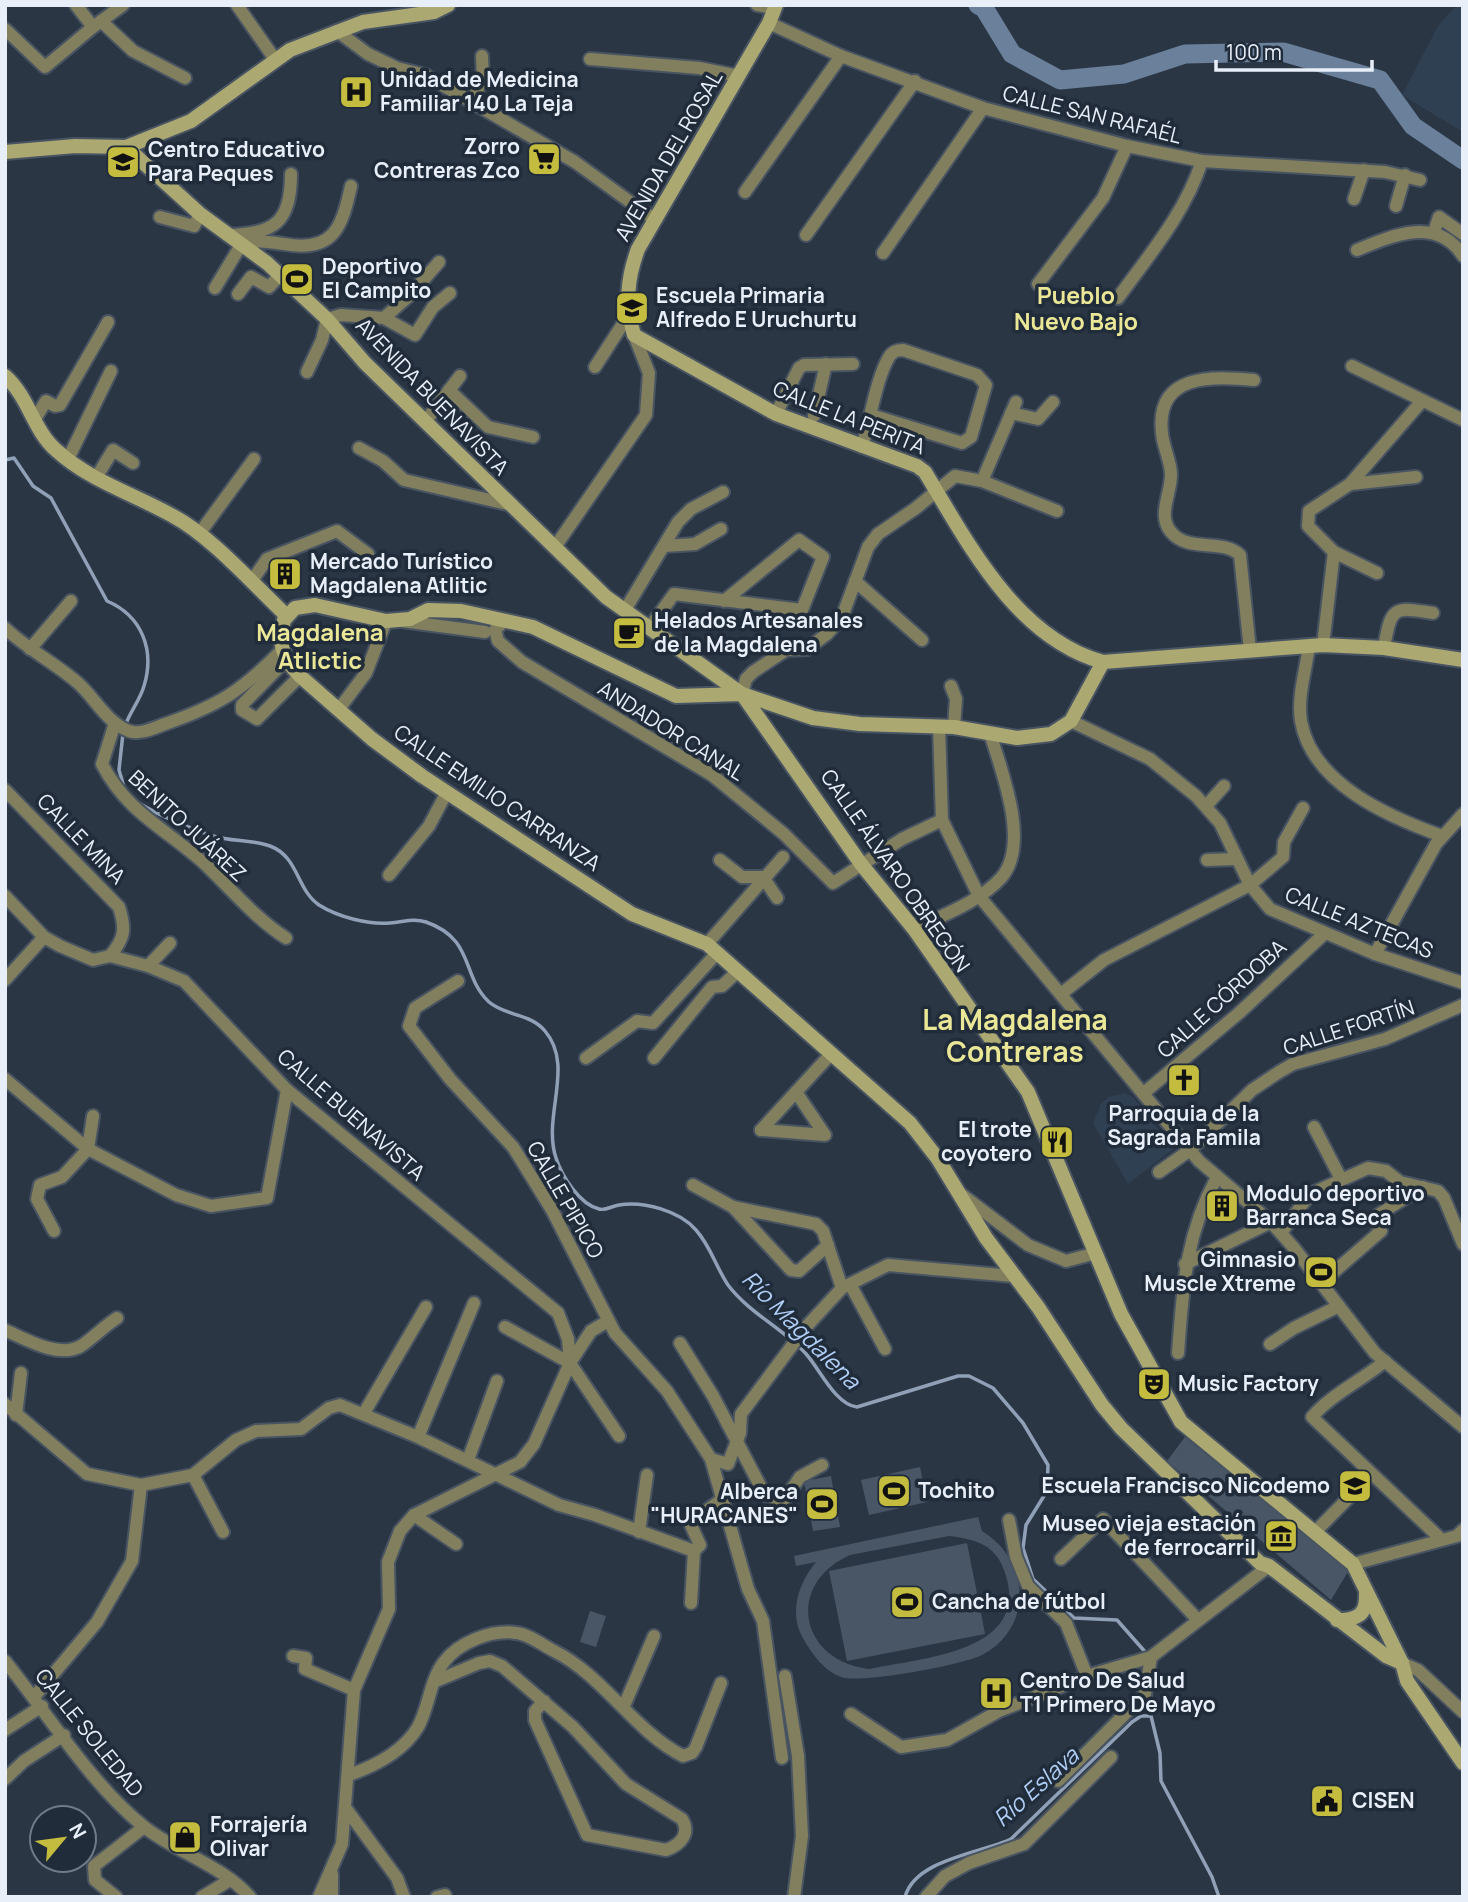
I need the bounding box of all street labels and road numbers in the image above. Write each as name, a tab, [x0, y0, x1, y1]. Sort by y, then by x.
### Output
street label: AVENIDA DEL ROSAL	[608, 65, 728, 246]
street label: CALLE SAN RAFAÉL	[1000, 78, 1185, 150]
street label: AVENIDA BUENAVISTA	[350, 312, 515, 481]
street label: CALLE LA PERITA	[769, 374, 930, 460]
street label: ANDADOR CANAL	[593, 674, 750, 787]
street label: CALLE EMILIO CARRANZA	[389, 718, 606, 877]
street label: BENITO JUÁREZ	[123, 763, 253, 887]
street label: CALLE ÁLVARO OBREGÓN	[815, 763, 977, 978]
street label: CALLE MINA	[31, 787, 132, 890]
street label: CALLE AZTECAS	[1281, 880, 1437, 964]
street label: CALLE CÓRDOBA	[1151, 933, 1292, 1064]
street label: CALLE FORTÍN	[1280, 993, 1418, 1061]
street label: CALLE BUENAVISTA	[272, 1042, 432, 1186]
street label: CALLE PIPICO	[521, 1136, 611, 1263]
street label: CALLE SOLEDAD	[29, 1662, 150, 1802]

